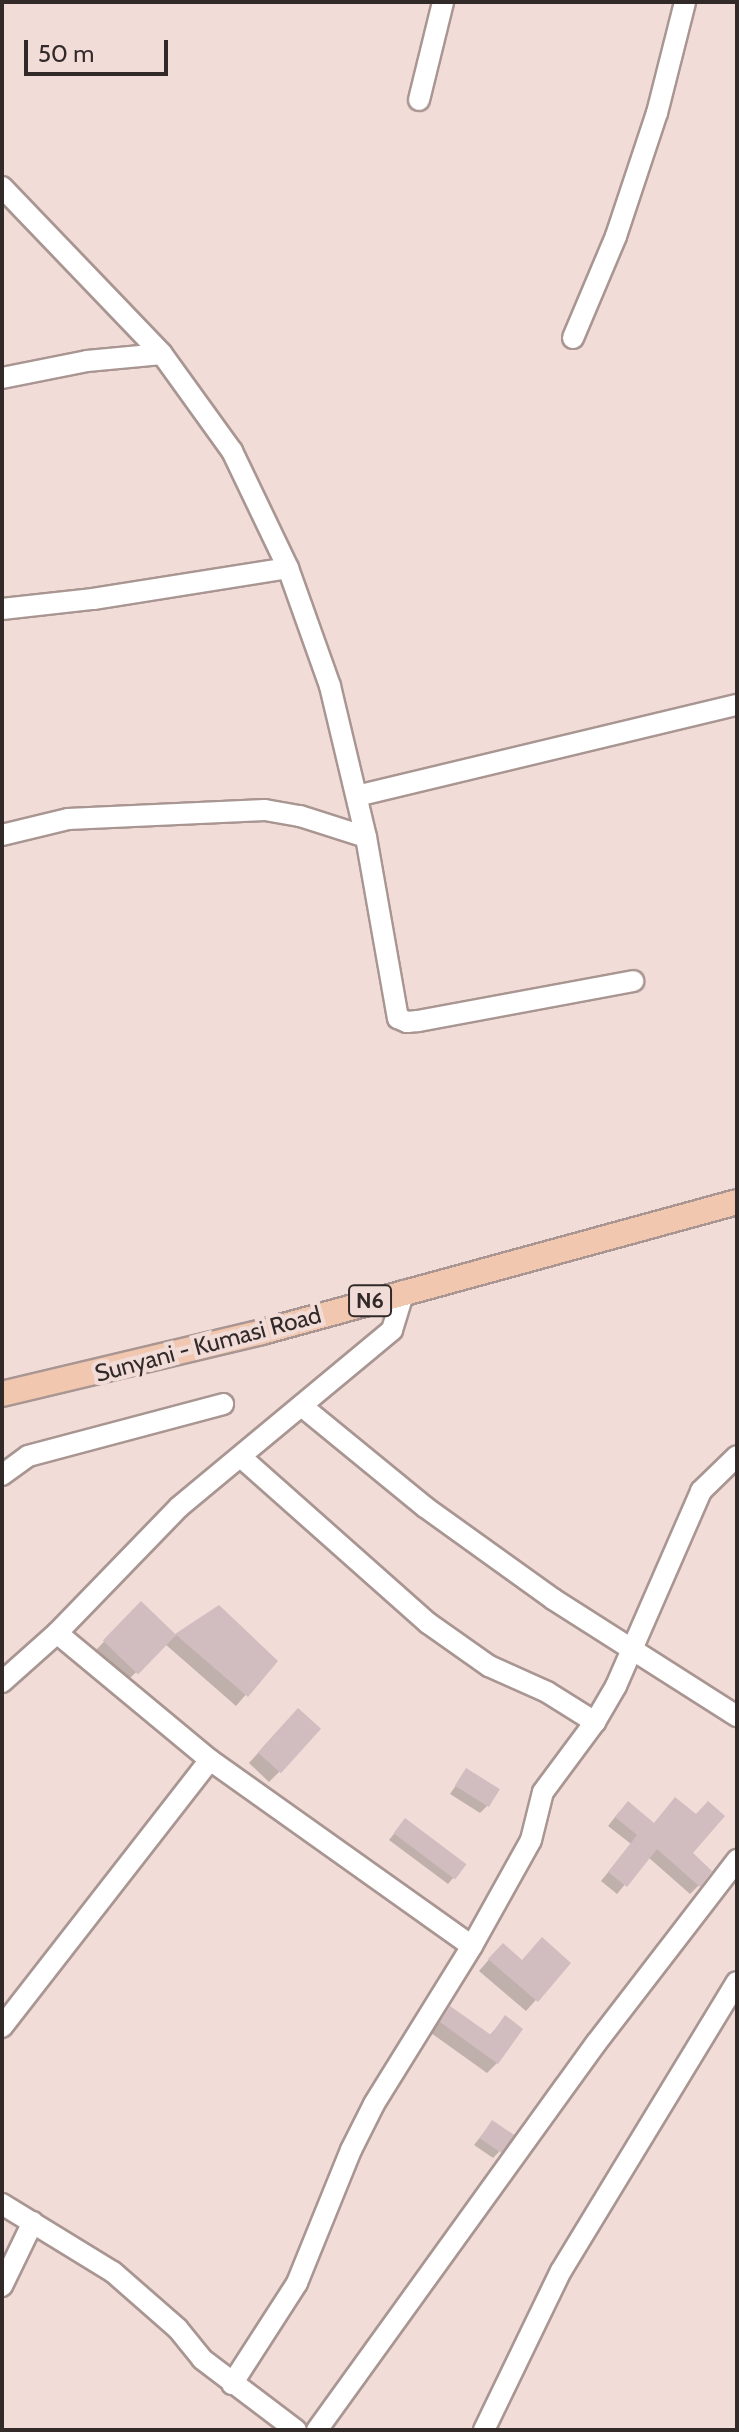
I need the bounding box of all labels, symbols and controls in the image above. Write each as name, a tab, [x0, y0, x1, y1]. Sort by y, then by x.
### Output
scale bar	[28, 24, 172, 74]
text: 50 m	[38, 39, 94, 68]
road number: N6	[348, 1283, 392, 1319]
street label: Sunyani - Kumasi Road	[92, 1300, 324, 1388]

